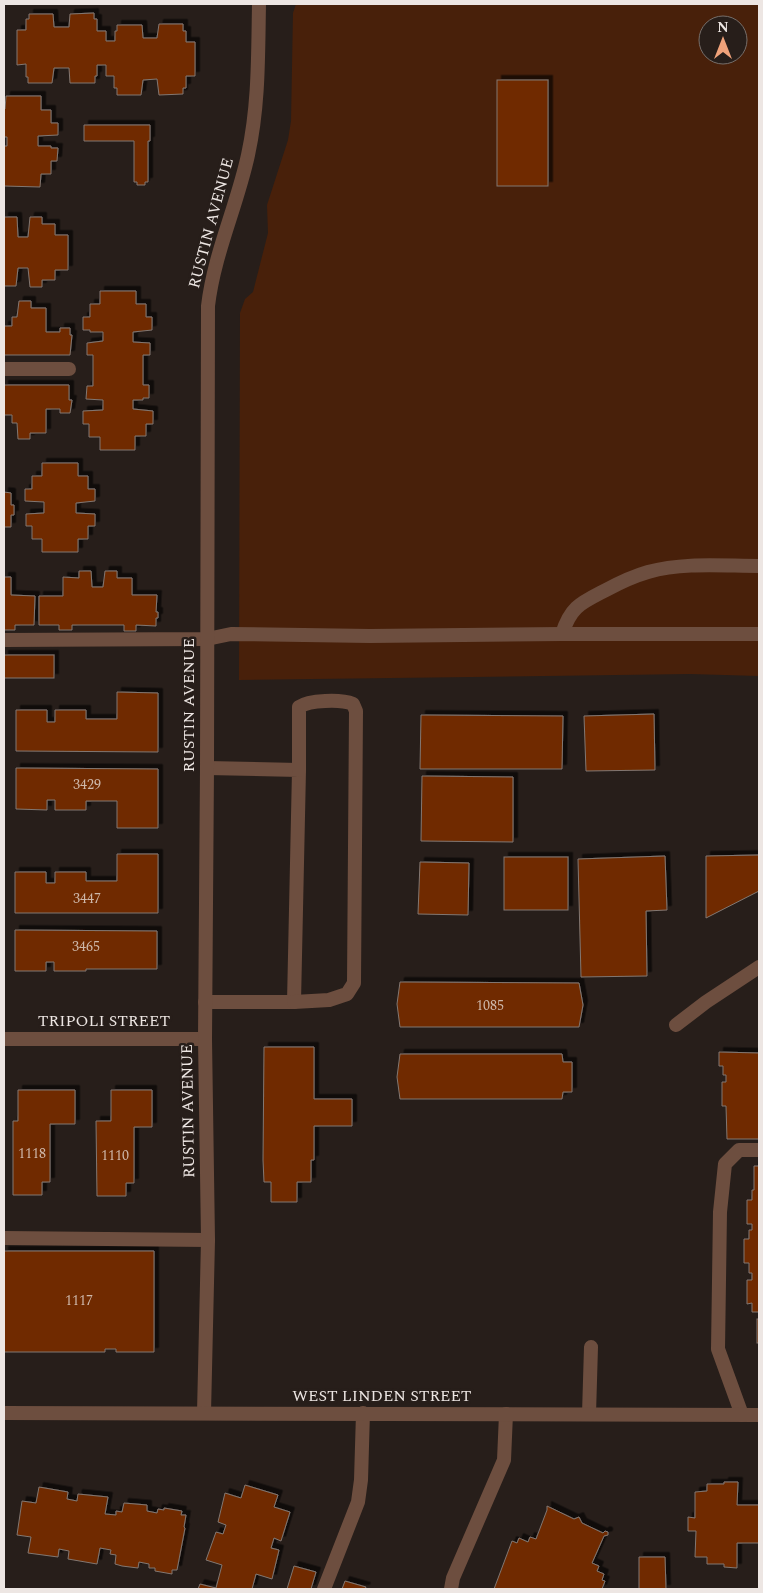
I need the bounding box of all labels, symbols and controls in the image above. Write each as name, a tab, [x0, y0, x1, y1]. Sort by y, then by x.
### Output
north arrow	[698, 15, 748, 65]
text: N	[717, 17, 729, 38]
street label: RUSTIN AVENUE	[182, 155, 240, 291]
street label: RUSTIN AVENUE	[177, 638, 201, 772]
house number: 3429	[73, 774, 101, 795]
house number: 3447	[73, 888, 101, 909]
house number: 3465	[72, 936, 100, 957]
house number: 1085	[476, 995, 504, 1016]
street label: TRIPOLI STREET	[38, 1009, 170, 1033]
street label: RUSTIN AVENUE	[175, 1044, 201, 1178]
house number: 1118	[18, 1143, 46, 1164]
house number: 1110	[101, 1145, 129, 1166]
house number: 1117	[65, 1290, 93, 1311]
street label: WEST LINDEN STREET	[292, 1384, 472, 1408]

